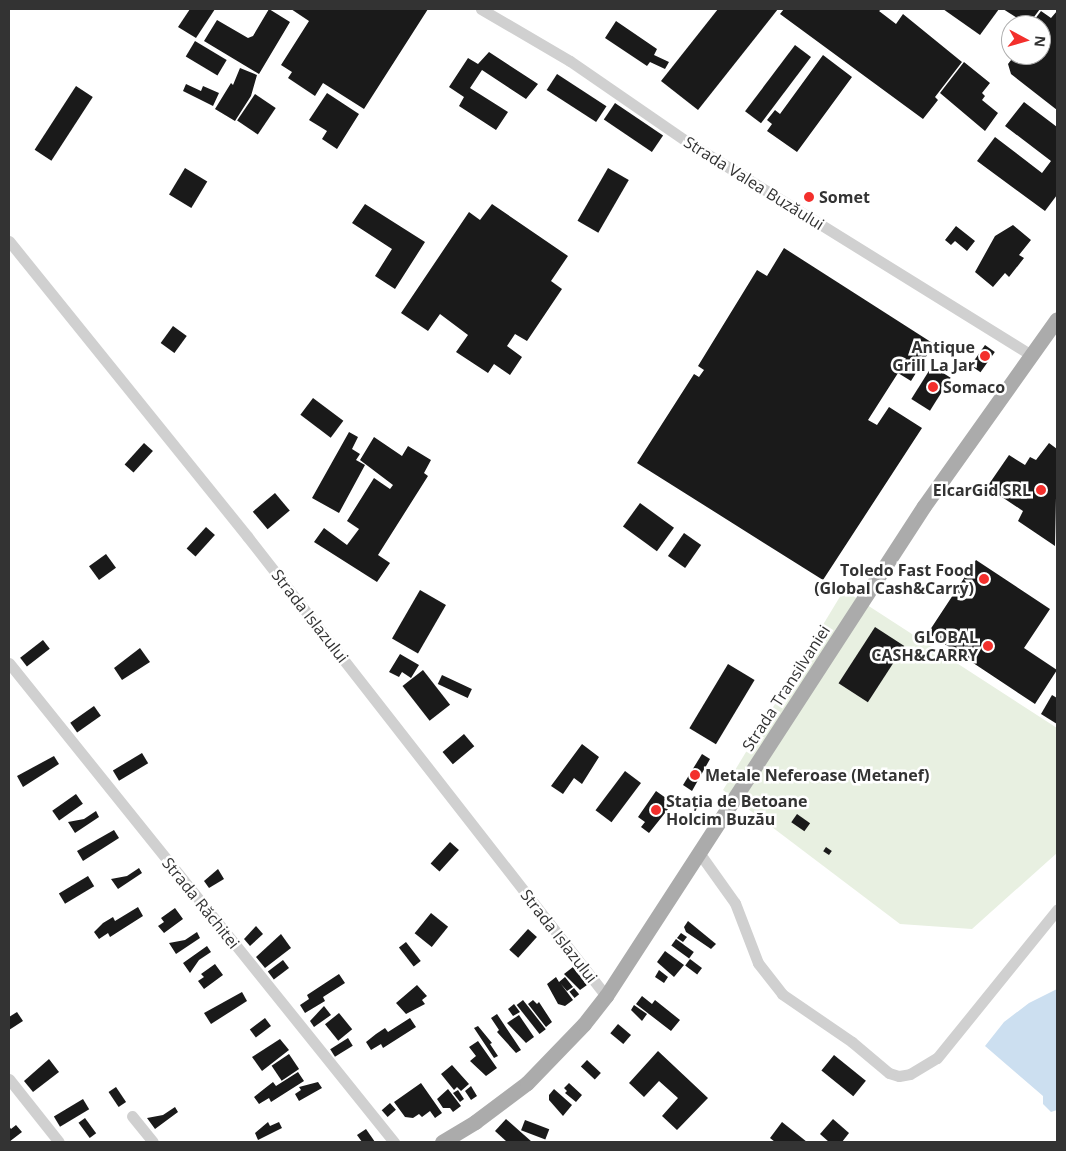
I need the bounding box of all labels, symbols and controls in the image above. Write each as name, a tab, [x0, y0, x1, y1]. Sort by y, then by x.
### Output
north arrow	[1001, 15, 1051, 65]
text: N	[1030, 35, 1050, 48]
street label: Strada Valea Buzăului	[680, 132, 828, 234]
place label: Somet	[819, 187, 870, 207]
marker: Somet	[803, 191, 815, 203]
place label: Antique Grill La Jar	[892, 337, 975, 375]
marker: Antique Grill La Jar	[979, 350, 991, 362]
place label: Somaco	[943, 377, 1005, 397]
marker: Somaco	[927, 381, 939, 393]
place label: ElcarGid SRL	[933, 480, 1031, 500]
marker: ElcarGid SRL	[1035, 484, 1047, 496]
place label: Toledo Fast Food (Global Cash&Carry)	[814, 560, 974, 598]
street label: Strada Islazului	[268, 566, 352, 666]
marker: Toledo Fast Food (Global Cash&Carry)	[978, 573, 990, 585]
street label: Strada Transilvaniei	[738, 621, 834, 755]
place label: GLOBAL CASH&CARRY	[871, 627, 978, 665]
marker: GLOBAL CASH&CARRY	[982, 640, 994, 652]
place label: Metale Neferoase (Metanef)	[705, 765, 929, 785]
marker: Metale Neferoase (Metanef)	[689, 769, 701, 781]
place label: Stația de Betoane Holcim Buzău	[666, 791, 807, 829]
marker: Stația de Betoane Holcim Buzău	[650, 804, 662, 816]
street label: Strada Răchitei	[158, 854, 244, 952]
street label: Strada Islazului	[517, 886, 601, 986]

